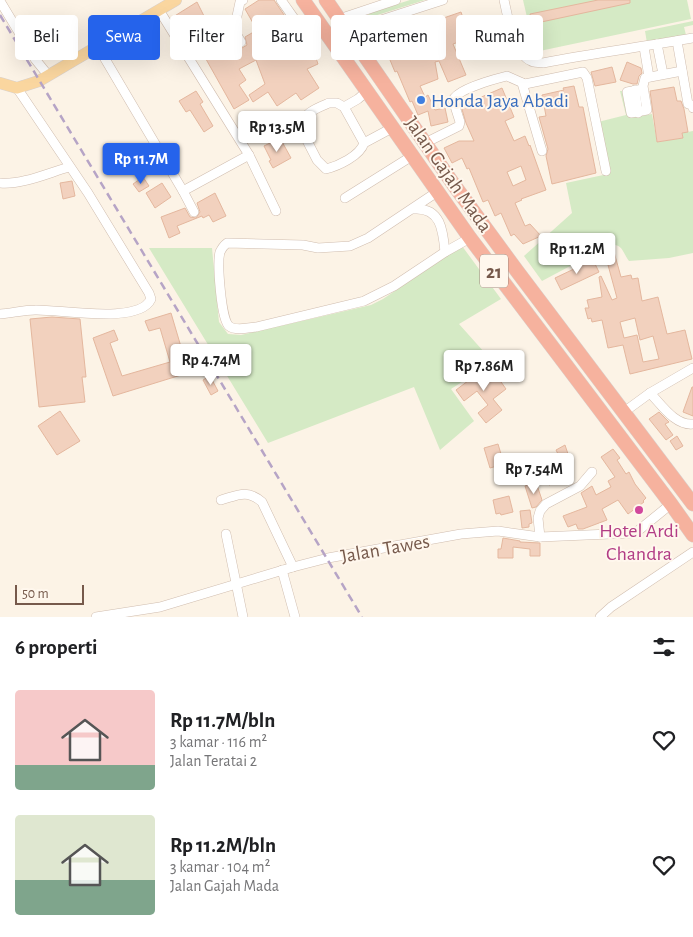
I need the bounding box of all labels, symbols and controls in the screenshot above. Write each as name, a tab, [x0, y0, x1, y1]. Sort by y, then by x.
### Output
chip: Beli	[15, 15, 78, 60]
chip: Sewa	[88, 15, 160, 60]
chip: Filter	[170, 15, 242, 60]
chip: Baru	[252, 15, 321, 60]
chip: Apartemen	[331, 15, 446, 60]
chip: Rumah	[456, 15, 543, 60]
place label: Honda Jaya Abadi	[431, 91, 569, 111]
marker: Honda Jaya Abadi	[415, 94, 427, 106]
pin: Rp 13.5M	[225, 110, 329, 153]
street label: Jalan Gajah Mada	[401, 113, 495, 236]
text: Rp 13.5M	[249, 119, 305, 135]
pin: Rp 11.7M	[89, 142, 193, 185]
text: Rp 11.7M	[114, 151, 168, 167]
pin: Rp 11.2M	[525, 232, 629, 275]
text: Rp 11.2M	[549, 241, 605, 257]
road number: 21	[480, 255, 508, 288]
pin: Rp 4.74M	[159, 344, 263, 386]
pin: Rp 7.86M	[432, 350, 536, 392]
text: Rp 4.74M	[181, 352, 241, 368]
text: Rp 7.86M	[455, 358, 513, 374]
pin: Rp 7.54M	[482, 452, 586, 495]
text: Rp 7.54M	[505, 461, 563, 477]
marker: Hotel Ardi Chandra	[633, 504, 645, 516]
place label: Hotel Ardi Chandra	[599, 521, 679, 564]
street label: Jalan Tawes	[339, 531, 431, 567]
scale bar	[15, 582, 84, 605]
text: 50 m	[22, 587, 49, 601]
icon: filters	[650, 633, 678, 661]
text: 6 properti	[15, 637, 98, 658]
icon: home	[55, 710, 115, 770]
text: Rp 11.7M/bln	[170, 710, 275, 731]
icon: heart	[650, 726, 678, 754]
text: 3 kamar · 116 m²	[170, 734, 267, 750]
text: Jalan Teratai 2	[170, 753, 257, 769]
icon: home	[55, 835, 115, 895]
text: Rp 11.2M/bln	[170, 835, 276, 856]
icon: heart	[650, 851, 678, 879]
text: 3 kamar · 104 m²	[170, 859, 270, 875]
text: Jalan Gajah Mada	[170, 878, 279, 894]

